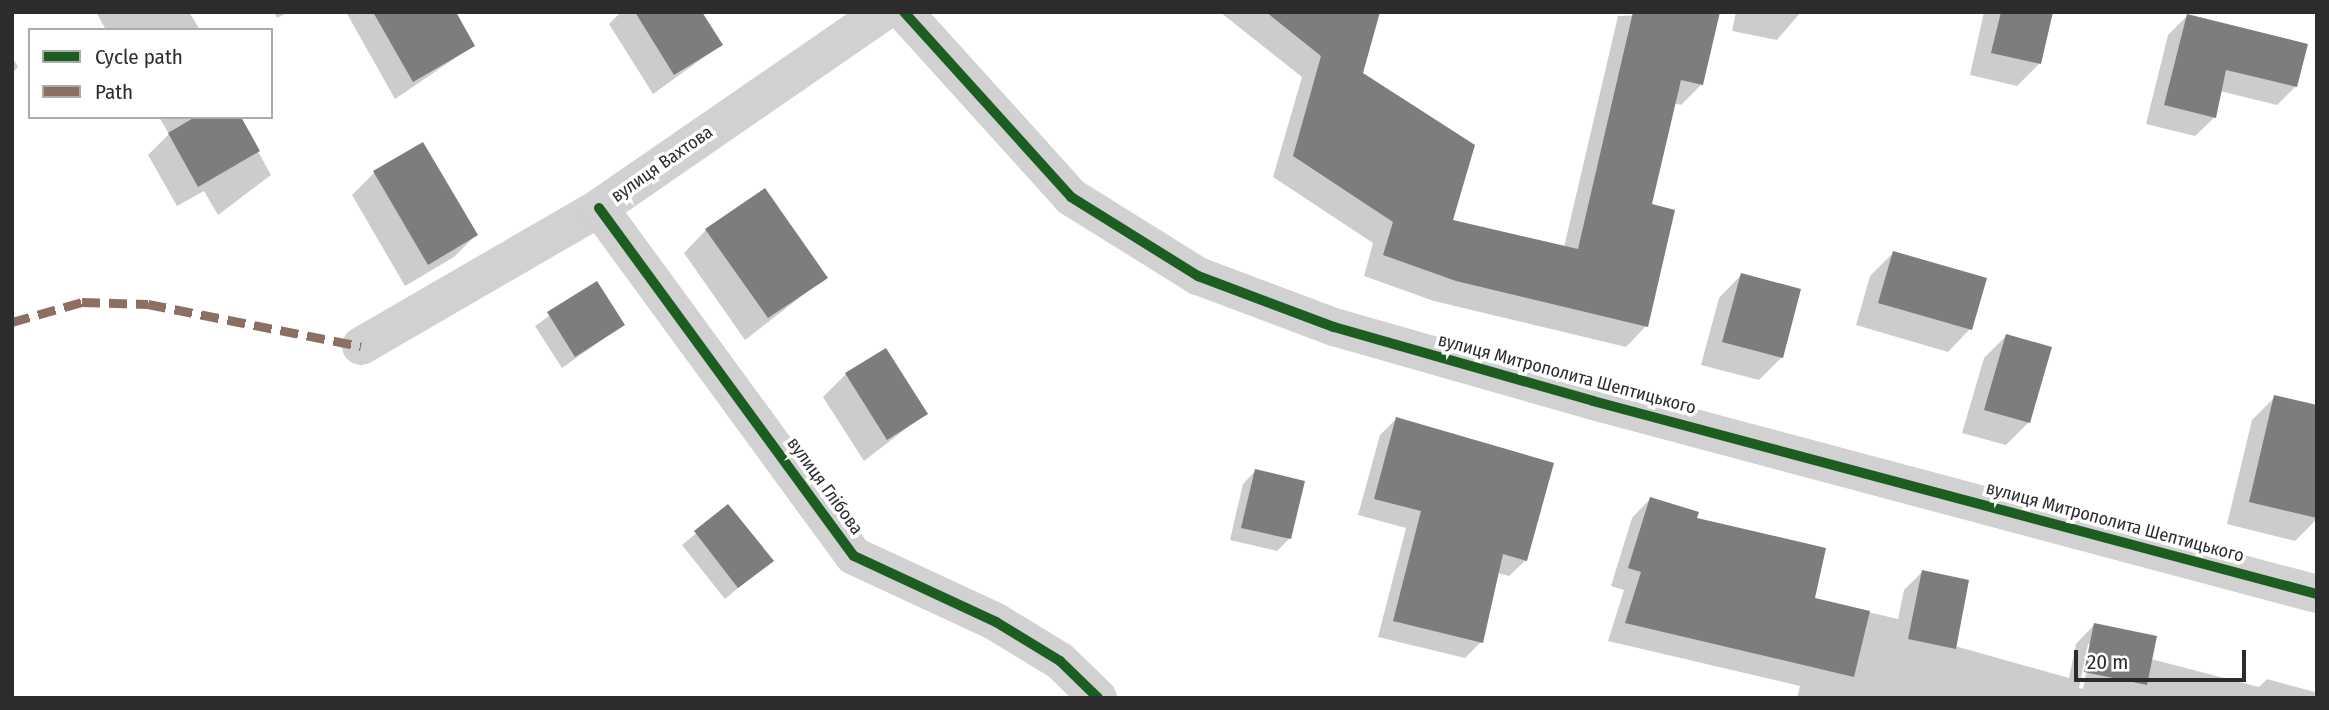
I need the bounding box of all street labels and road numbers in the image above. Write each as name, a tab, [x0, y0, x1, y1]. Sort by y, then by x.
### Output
street label: вулиця Вахтова	[607, 121, 717, 207]
street label: вулиця Митрополита Шептицького	[1436, 329, 1698, 419]
street label: вулиця Глібова	[782, 433, 868, 539]
street label: вулиця Митрополита Шептицького	[1984, 477, 2246, 567]

